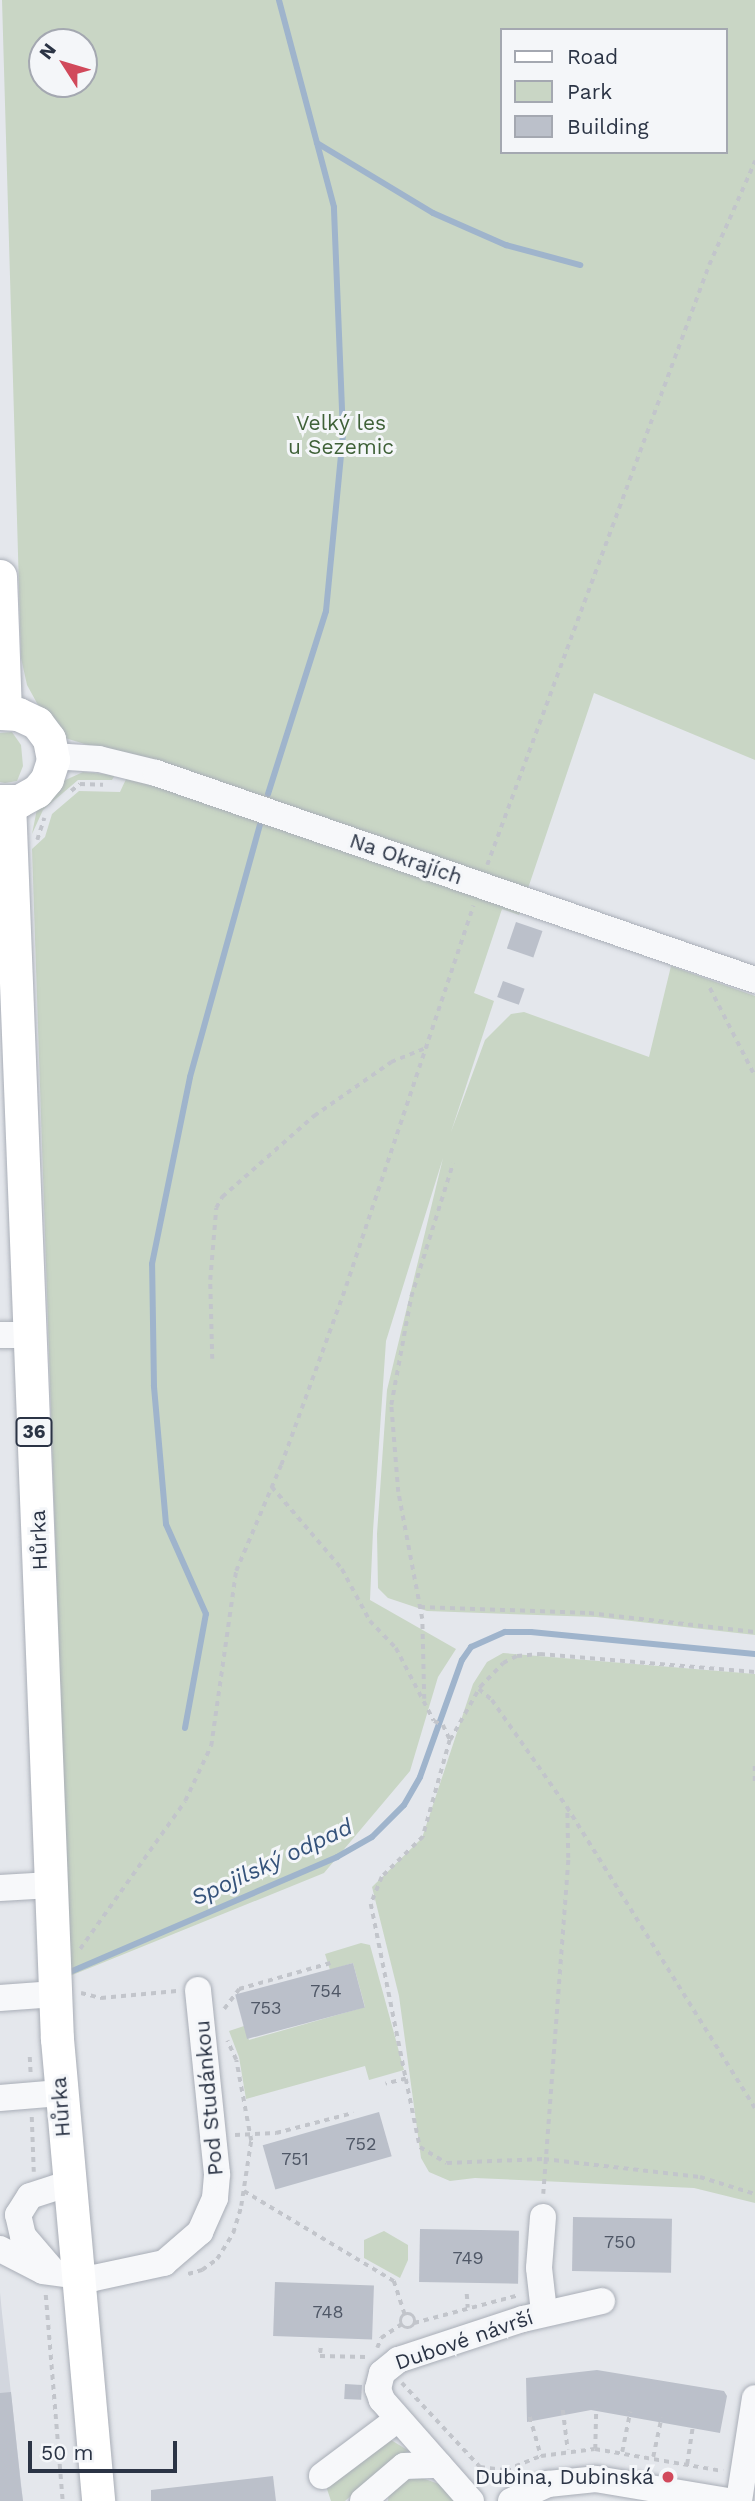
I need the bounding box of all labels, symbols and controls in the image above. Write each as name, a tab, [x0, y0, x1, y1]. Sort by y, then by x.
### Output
north arrow	[28, 28, 98, 98]
legend	[500, 28, 727, 154]
text: N	[34, 39, 61, 64]
text: Road	[567, 44, 618, 69]
text: Park	[567, 79, 612, 104]
text: Building	[567, 114, 649, 139]
park label: Velký les u Sezemic	[288, 410, 394, 460]
street label: Na Okrajích	[346, 828, 466, 890]
road number: 36	[15, 1416, 53, 1448]
street label: Hůrka	[25, 1509, 53, 1571]
water label: Spojilský odpad	[187, 1813, 357, 1913]
house number: 754	[310, 1980, 342, 2002]
house number: 753	[250, 1997, 282, 2019]
street label: Pod Studánkou	[190, 2019, 228, 2177]
street label: Hůrka	[46, 2076, 76, 2138]
house number: 752	[345, 2133, 377, 2155]
house number: 751	[281, 2148, 309, 2170]
house number: 750	[604, 2231, 636, 2253]
house number: 749	[453, 2247, 483, 2269]
house number: 748	[313, 2301, 343, 2323]
street label: Dubové návrší	[392, 2305, 536, 2375]
scale bar	[32, 2428, 180, 2472]
text: 50 m	[41, 2440, 93, 2465]
place label: Dubina, Dubinská	[475, 2464, 654, 2490]
marker: Dubina, Dubinská	[660, 2469, 676, 2485]

